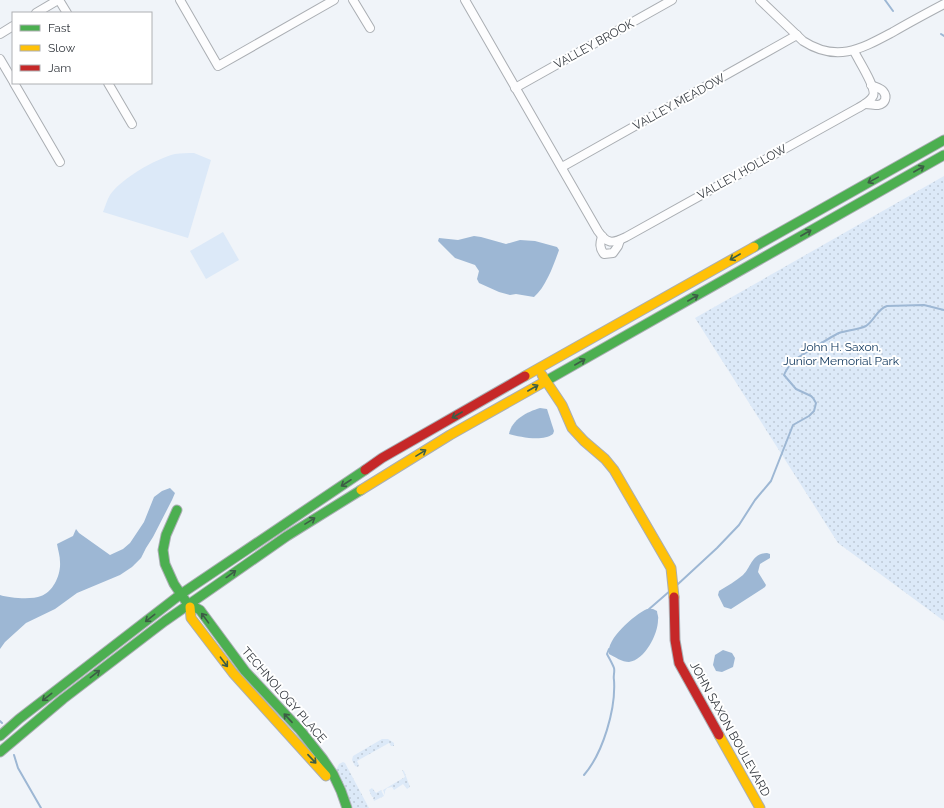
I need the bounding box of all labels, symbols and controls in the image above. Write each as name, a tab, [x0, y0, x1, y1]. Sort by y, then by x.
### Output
legend	[12, 12, 152, 84]
street label: VALLEY BROOK	[552, 16, 636, 72]
text: Fast	[48, 21, 71, 35]
text: Slow	[48, 41, 75, 55]
text: Jam	[48, 61, 71, 75]
street label: VALLEY MEADOW	[631, 71, 728, 133]
street label: VALLEY HOLLOW	[695, 141, 790, 202]
one-way arrow	[913, 165, 925, 173]
one-way arrow	[867, 176, 879, 184]
one-way arrow	[800, 229, 812, 237]
one-way arrow	[729, 254, 741, 262]
one-way arrow	[687, 293, 699, 301]
park label: John H. Saxon, Junior Memorial Park	[783, 340, 900, 368]
one-way arrow	[574, 357, 586, 365]
one-way arrow	[527, 384, 539, 392]
one-way arrow	[451, 412, 463, 420]
one-way arrow	[415, 449, 427, 457]
one-way arrow	[340, 479, 351, 487]
one-way arrow	[304, 517, 316, 525]
one-way arrow	[225, 570, 236, 578]
one-way arrow	[144, 613, 155, 622]
one-way arrow	[201, 613, 209, 624]
street label: TECHNOLOGY PLACE	[239, 644, 329, 746]
one-way arrow	[220, 657, 229, 668]
street label: JOHN SAXON BOULEVARD	[687, 659, 773, 799]
one-way arrow	[90, 670, 101, 679]
one-way arrow	[42, 693, 53, 702]
one-way arrow	[283, 713, 293, 723]
one-way arrow	[307, 753, 316, 764]

